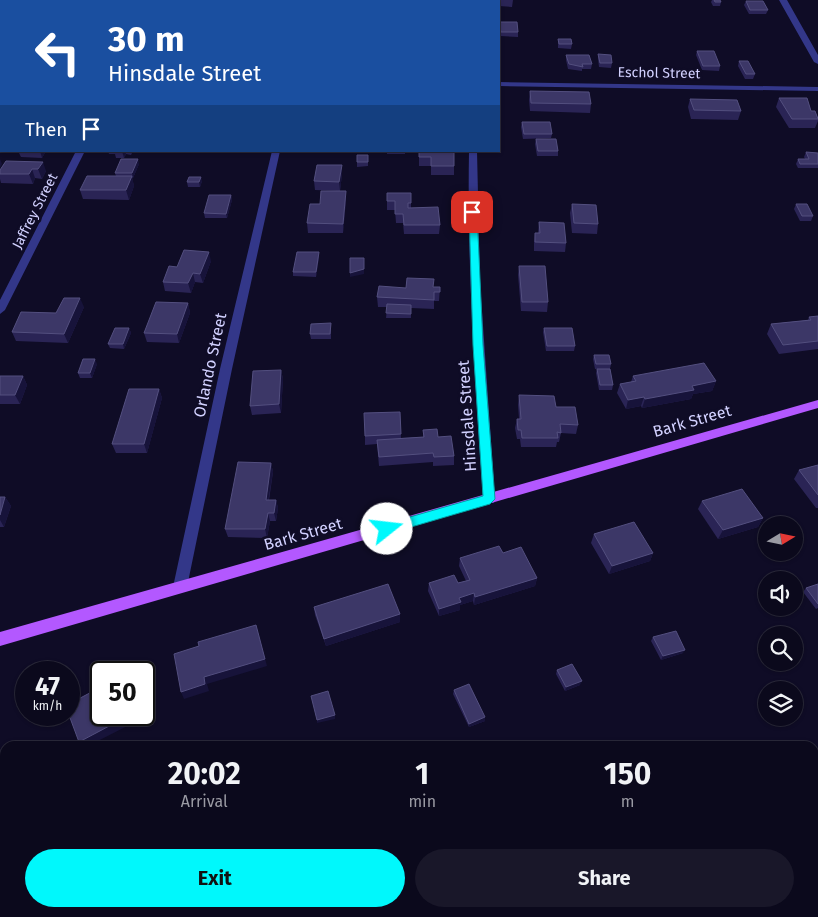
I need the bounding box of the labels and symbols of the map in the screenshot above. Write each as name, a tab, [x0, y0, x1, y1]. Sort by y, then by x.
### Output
street label: Eschol Street	[617, 64, 701, 82]
street label: Jaffrey Street	[9, 170, 62, 252]
pin	[451, 191, 493, 233]
street label: Orlando Street	[190, 311, 230, 419]
street label: Hinsdale Street	[454, 360, 480, 472]
street label: Bark Street	[651, 401, 733, 441]
position arrow	[360, 502, 412, 554]
street label: Bark Street	[262, 514, 344, 554]
north arrow	[758, 516, 802, 561]
speed limit sign: 50	[90, 661, 155, 726]

